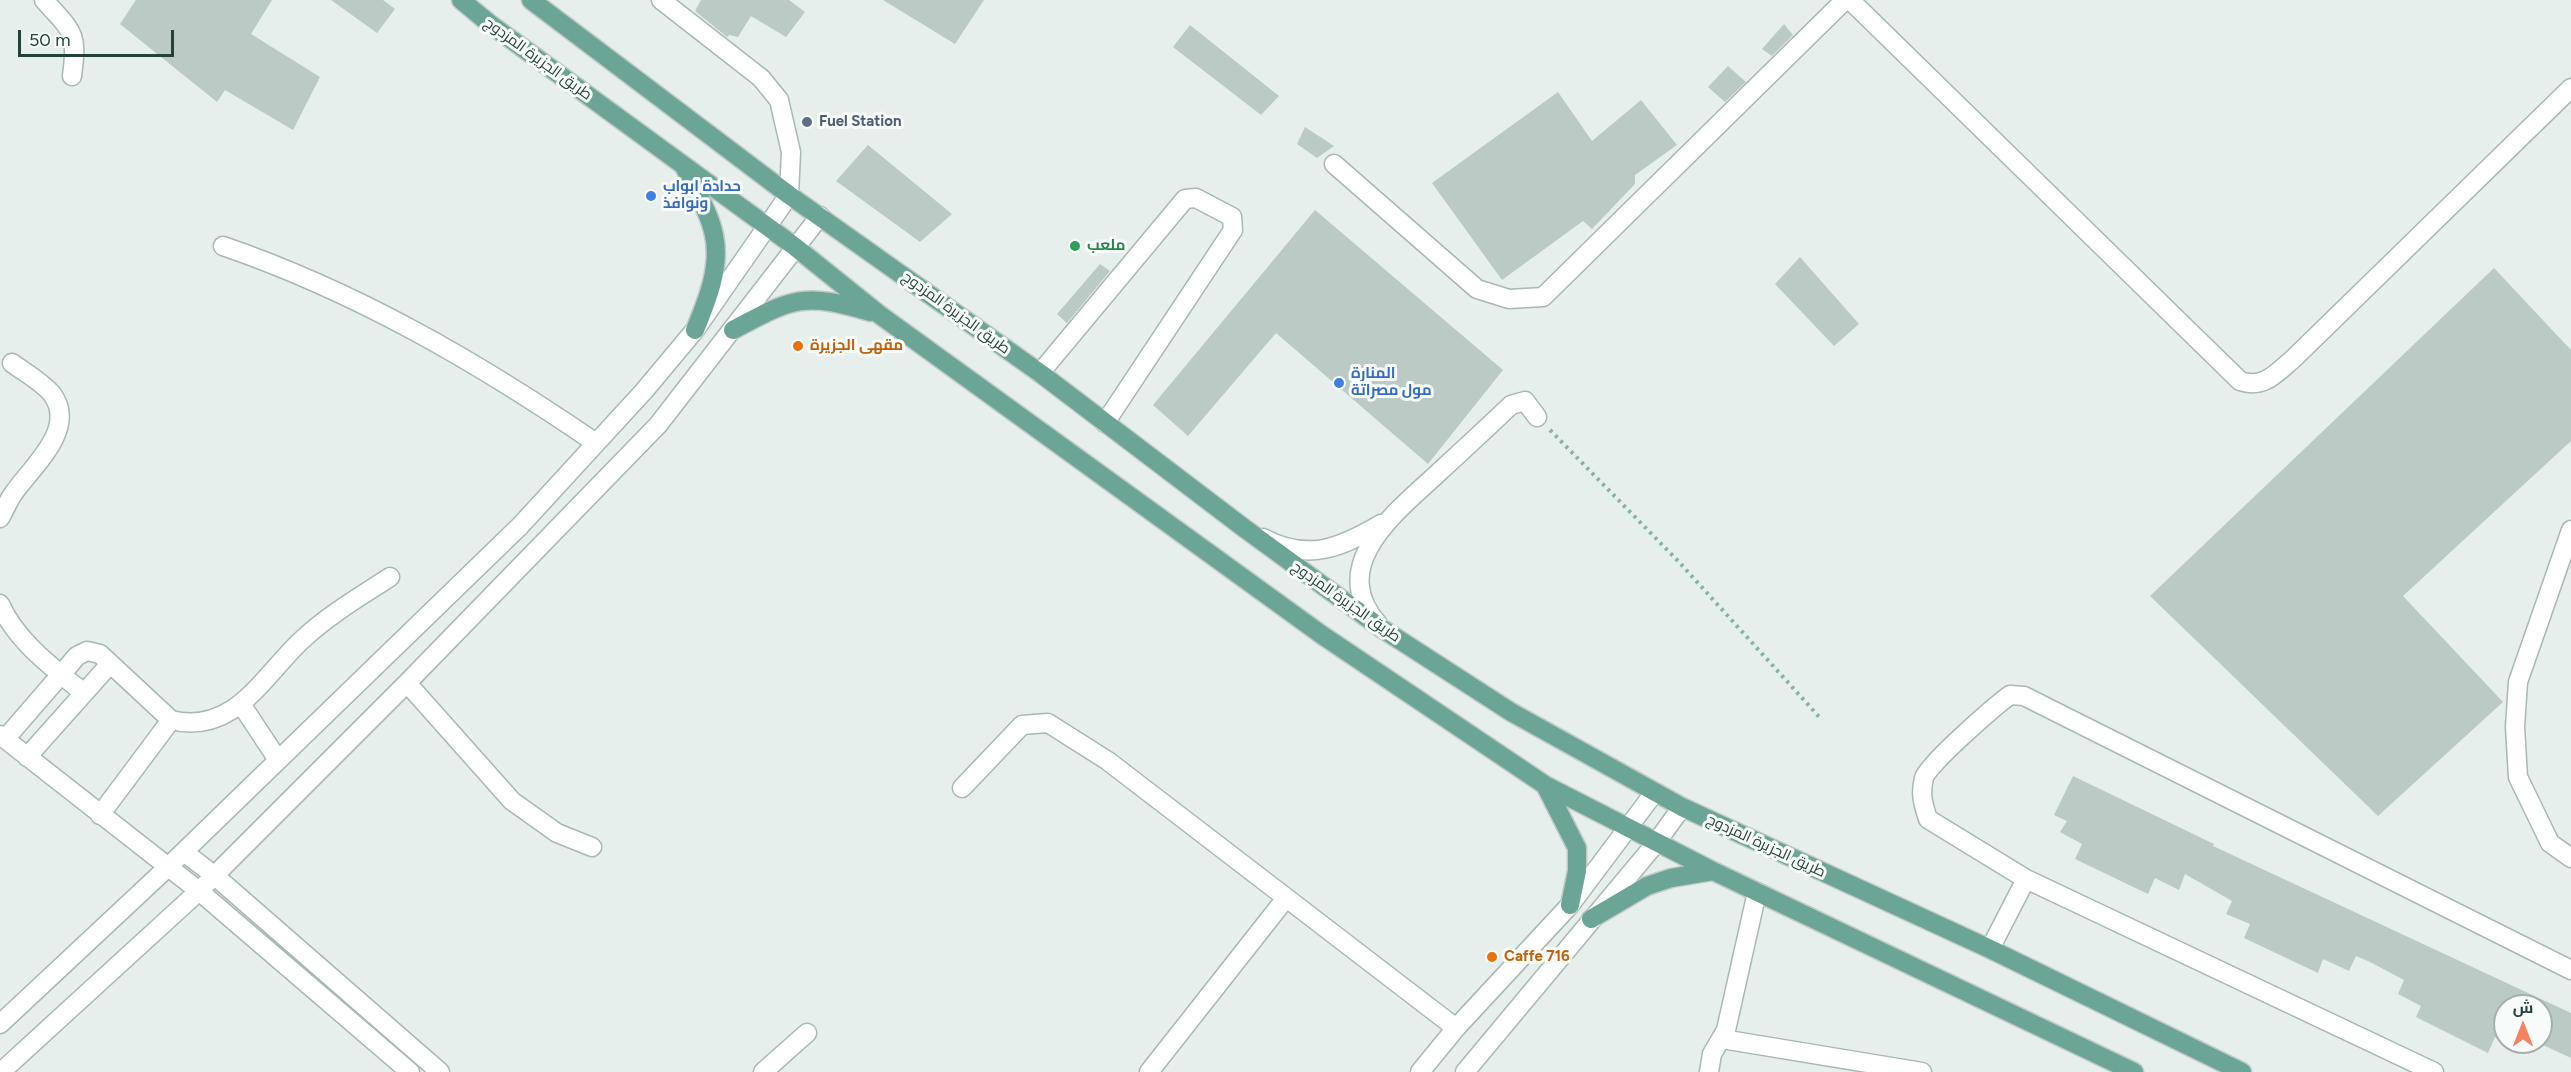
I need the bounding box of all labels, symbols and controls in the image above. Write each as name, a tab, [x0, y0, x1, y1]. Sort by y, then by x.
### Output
street label: طريق الجزيرة المزدوج	[481, 14, 595, 104]
scale bar	[21, 18, 177, 56]
text: 50 m	[29, 29, 71, 51]
place label: Fuel Station	[819, 113, 901, 131]
marker: Fuel Station	[800, 115, 814, 129]
place label: حدادة ابواب ونوافذ	[663, 178, 741, 213]
marker: حدادة ابواب ونوافذ	[644, 189, 658, 203]
place label: ملعب	[1087, 237, 1125, 255]
marker: ملعب	[1068, 239, 1082, 253]
street label: طريق الجزيرة المزدوج	[899, 268, 1013, 358]
place label: مقهى الجزيرة	[810, 337, 903, 355]
marker: مقهى الجزيرة	[791, 339, 805, 353]
place label: المنارة مول مصراتة	[1351, 365, 1432, 400]
marker: المنارة مول مصراتة	[1332, 376, 1346, 390]
street label: طريق الجزيرة المزدوج	[1288, 558, 1404, 646]
street label: طريق الجزيرة المزدوج	[1704, 811, 1828, 881]
place label: Caffe 716	[1504, 948, 1570, 966]
marker: Caffe 716	[1485, 950, 1499, 964]
north arrow	[2493, 994, 2553, 1054]
text: ش	[2513, 998, 2533, 1017]

